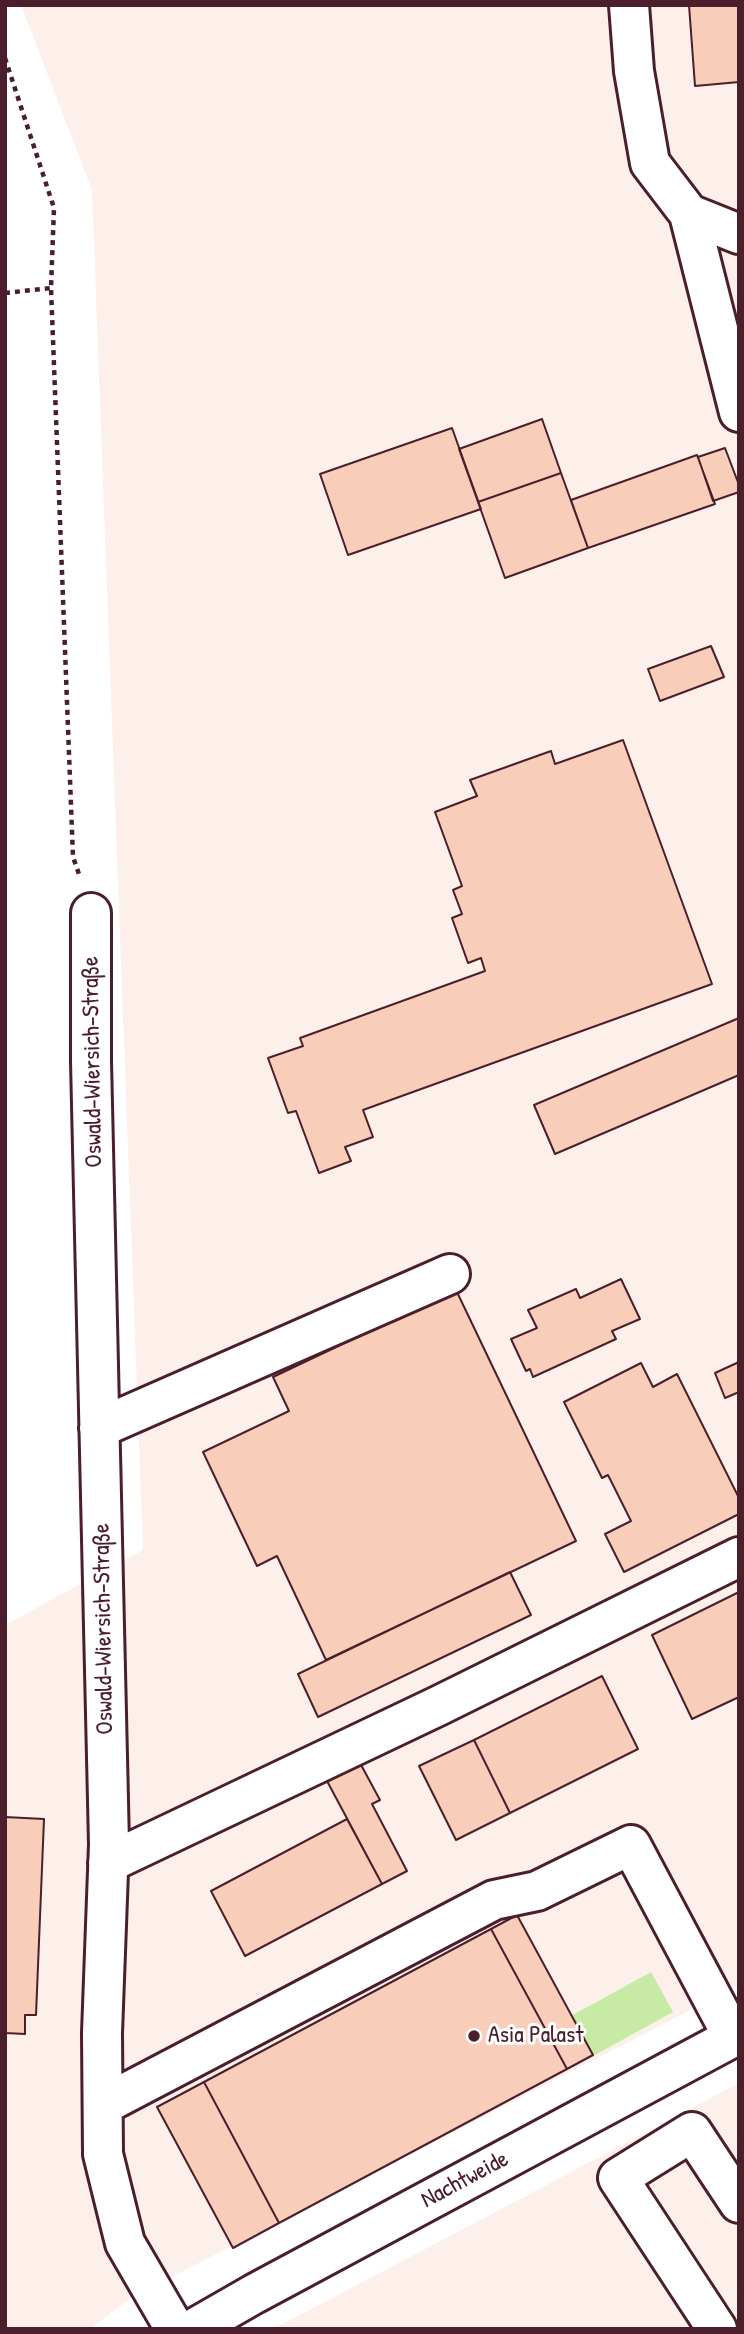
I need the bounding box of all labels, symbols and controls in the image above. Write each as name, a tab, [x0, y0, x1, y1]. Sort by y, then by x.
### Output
street label: Oswald-Wiersich-Straße	[77, 956, 109, 1168]
street label: Oswald-Wiersich-Straße	[88, 1523, 120, 1735]
place label: Asia Palast	[488, 2022, 583, 2050]
marker: Asia Palast	[466, 2028, 482, 2044]
street label: Nachtweide	[416, 2145, 514, 2215]

